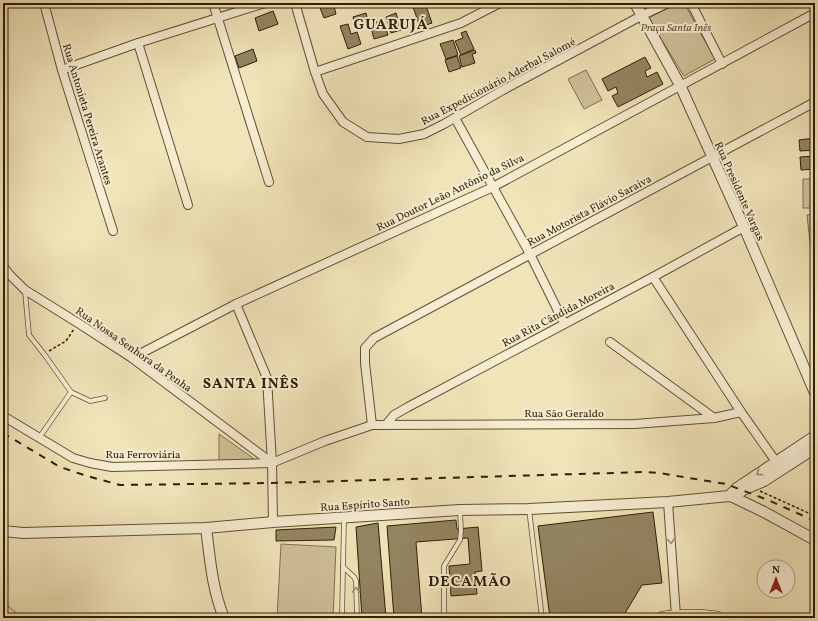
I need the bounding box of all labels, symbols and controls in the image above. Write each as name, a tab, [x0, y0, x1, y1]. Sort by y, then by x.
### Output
district label: GUARUJÁ	[354, 15, 428, 36]
park label: Praça Santa Inês	[641, 21, 711, 36]
street label: Rua Expedicionário Aderbal Salomé	[419, 35, 579, 130]
street label: Rua Antonieta Pereira Arantes	[58, 42, 115, 187]
street label: Rua Presidente Vargas	[710, 140, 767, 244]
street label: Rua Doutor Leão Antônio da Silva	[374, 151, 527, 236]
street label: Rua Motorista Flávio Saraiva	[525, 172, 655, 251]
street label: Rua Rita Cândida Moreira	[500, 279, 618, 351]
street label: Rua Nossa Senhora da Penha	[72, 304, 195, 397]
district label: SANTA INÊS	[203, 374, 299, 395]
street label: Rua São Geraldo	[524, 407, 604, 422]
street label: Rua Ferroviária	[105, 448, 181, 463]
one-way arrow	[756, 468, 763, 475]
street label: Rua Espírito Santo	[320, 495, 411, 516]
one-way arrow	[666, 537, 675, 544]
north arrow	[756, 559, 796, 599]
text: N	[772, 563, 780, 578]
district label: DECAMÃO	[428, 572, 512, 593]
one-way arrow	[352, 587, 361, 593]

